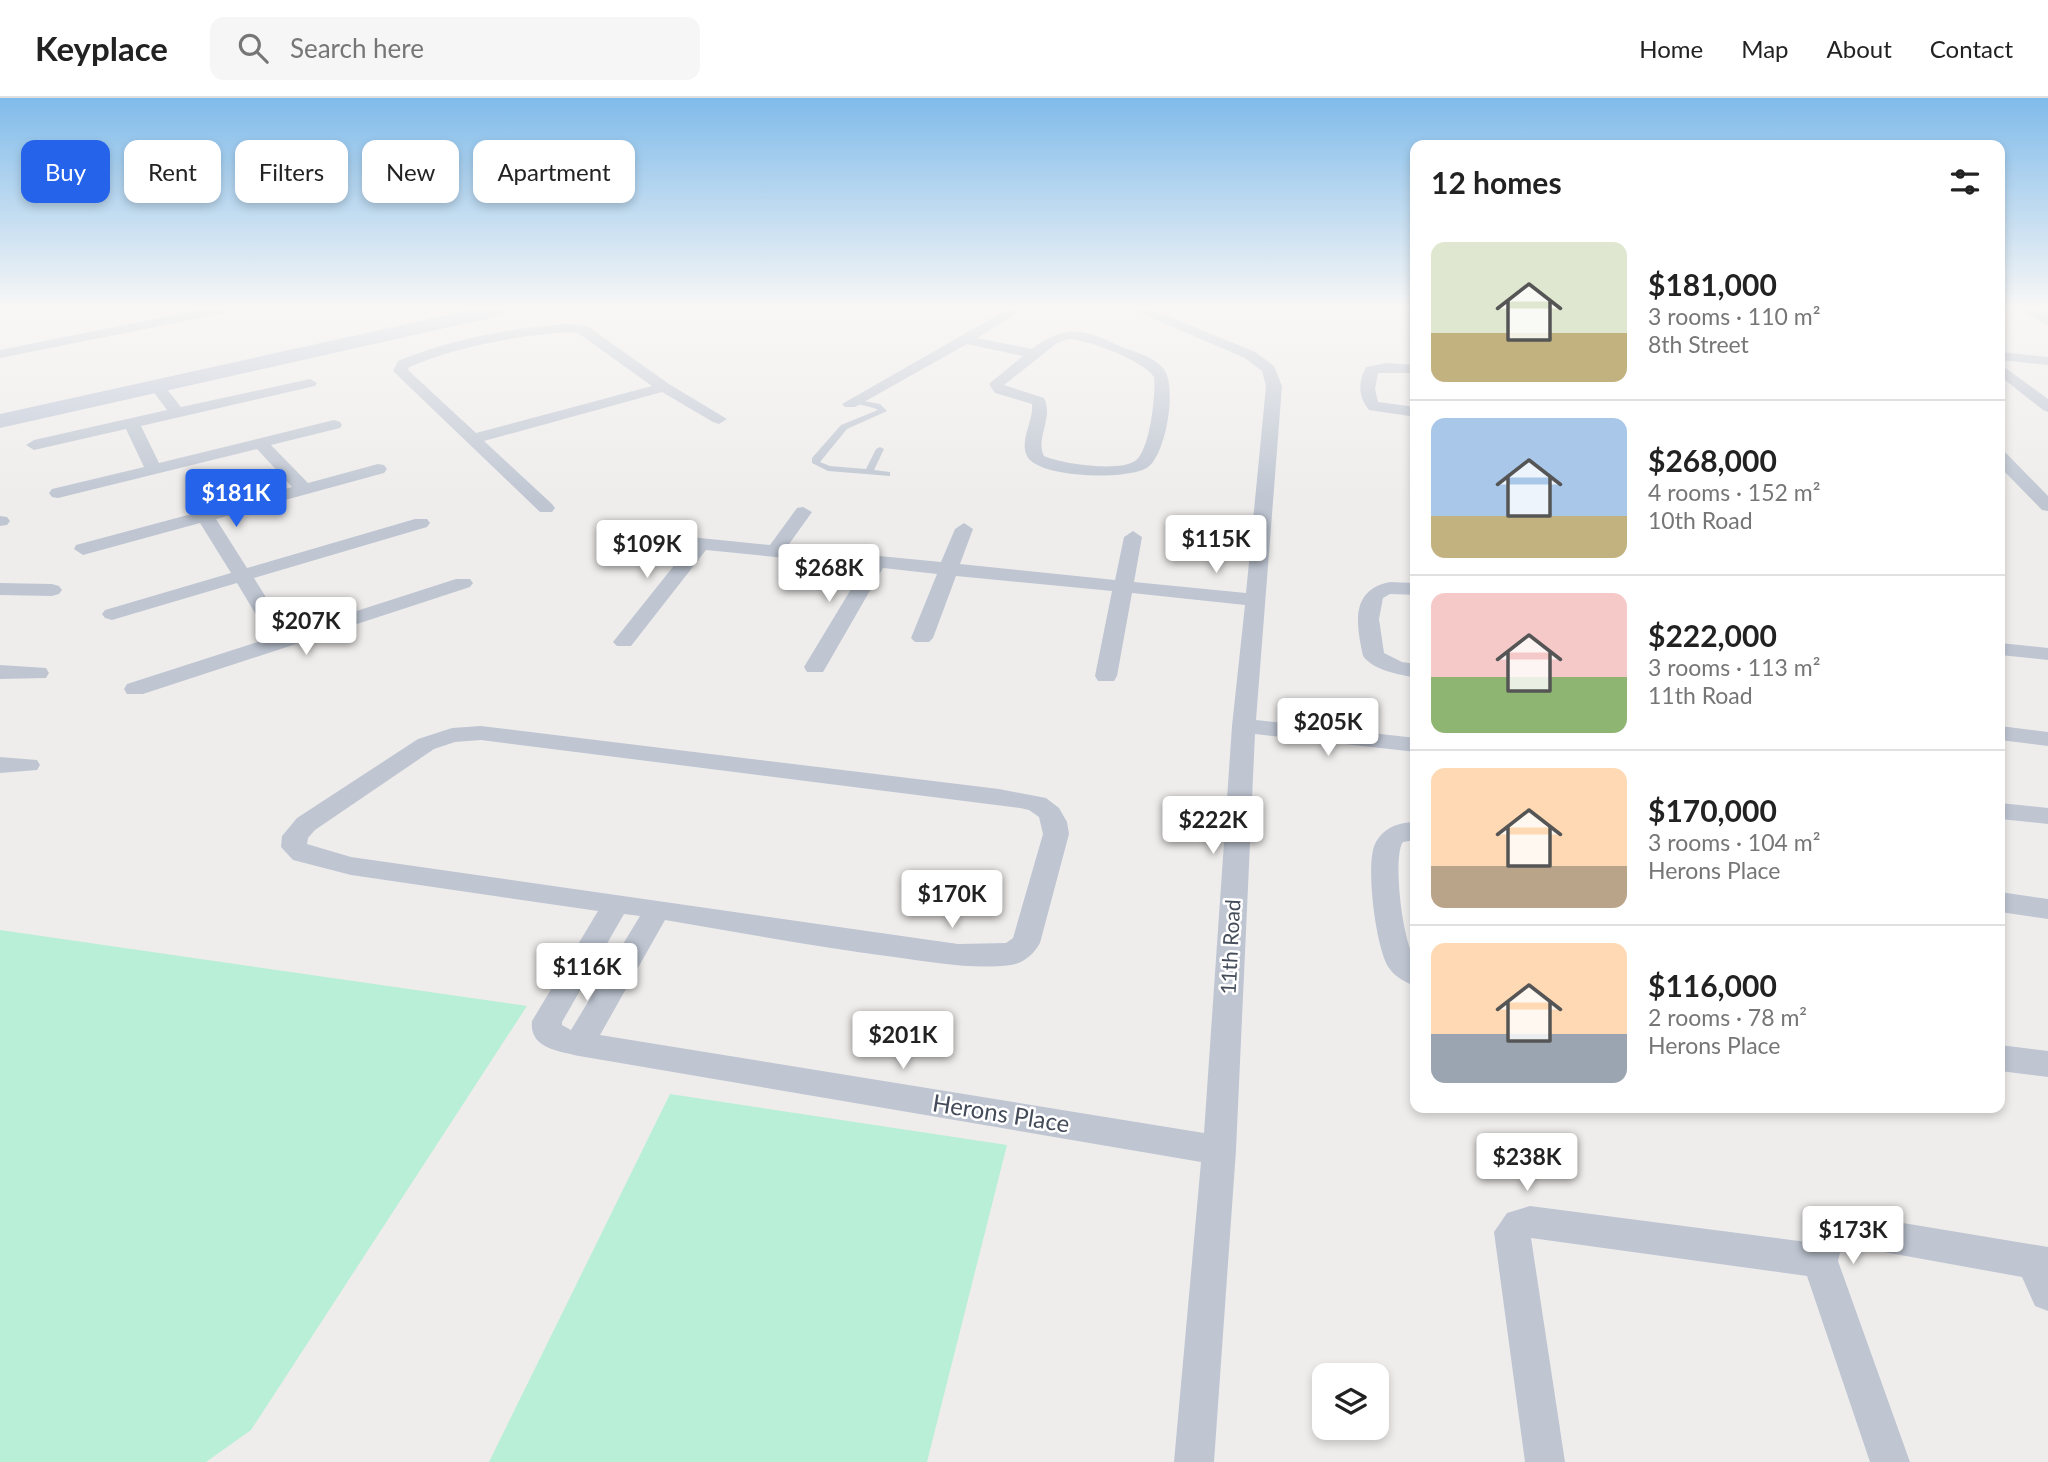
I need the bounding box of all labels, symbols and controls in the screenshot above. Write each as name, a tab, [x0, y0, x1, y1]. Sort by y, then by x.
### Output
search box	[210, 17, 700, 80]
text: Keyplace	[35, 28, 168, 68]
icon: search	[234, 29, 272, 67]
text: Search here	[290, 32, 424, 64]
text: Home	[1639, 34, 1703, 63]
text: Map	[1741, 34, 1789, 63]
text: About	[1827, 34, 1892, 63]
text: Contact	[1930, 34, 2013, 63]
chip: Buy	[21, 140, 110, 203]
chip: Rent	[124, 140, 221, 203]
chip: Filters	[235, 140, 348, 203]
chip: New	[362, 140, 459, 203]
chip: Apartment	[473, 140, 635, 203]
icon: filters	[1946, 163, 1984, 201]
text: 12 homes	[1431, 164, 1562, 200]
text: $181,000	[1648, 266, 1777, 302]
icon: home	[1487, 270, 1571, 354]
text: 3 rooms · 110 m²	[1648, 302, 1820, 330]
text: 8th Street	[1648, 330, 1749, 358]
text: $268,000	[1648, 442, 1777, 478]
icon: home	[1487, 446, 1571, 530]
pin: $181K	[187, 470, 285, 529]
text: $181K	[201, 478, 271, 506]
text: 4 rooms · 152 m²	[1648, 478, 1820, 506]
text: 10th Road	[1648, 506, 1753, 534]
pin: $115K	[1167, 516, 1265, 575]
pin: $109K	[598, 520, 696, 580]
text: $115K	[1181, 524, 1251, 552]
text: $109K	[612, 529, 682, 557]
pin: $268K	[780, 545, 878, 604]
text: $268K	[794, 553, 864, 581]
pin: $207K	[257, 598, 355, 657]
text: $207K	[271, 606, 341, 634]
text: $222,000	[1648, 617, 1777, 653]
icon: home	[1487, 621, 1571, 705]
text: 3 rooms · 113 m²	[1648, 653, 1820, 681]
text: 11th Road	[1648, 681, 1753, 709]
pin: $205K	[1279, 698, 1377, 758]
text: $205K	[1293, 707, 1363, 735]
text: $170,000	[1648, 792, 1777, 828]
pin: $222K	[1164, 796, 1262, 856]
icon: home	[1487, 796, 1571, 880]
text: $222K	[1178, 805, 1248, 833]
text: 3 rooms · 104 m²	[1648, 828, 1820, 856]
text: Herons Place	[1648, 856, 1781, 884]
pin: $170K	[903, 870, 1001, 930]
text: $170K	[917, 879, 987, 907]
street label: 11th Road	[1215, 899, 1244, 995]
pin: $116K	[538, 944, 636, 1003]
text: $116K	[552, 952, 622, 980]
text: $116,000	[1648, 967, 1777, 1003]
icon: home	[1487, 971, 1571, 1055]
text: 2 rooms · 78 m²	[1648, 1003, 1807, 1031]
pin: $201K	[854, 1012, 952, 1071]
text: $201K	[868, 1020, 938, 1048]
text: Herons Place	[1648, 1031, 1781, 1059]
street label: Herons Place	[931, 1087, 1072, 1138]
pin: $238K	[1478, 1134, 1576, 1193]
text: $238K	[1492, 1142, 1562, 1170]
pin: $173K	[1804, 1206, 1902, 1266]
text: $173K	[1818, 1215, 1888, 1243]
map controls	[1312, 1363, 1389, 1440]
button: layers	[1312, 1363, 1389, 1440]

